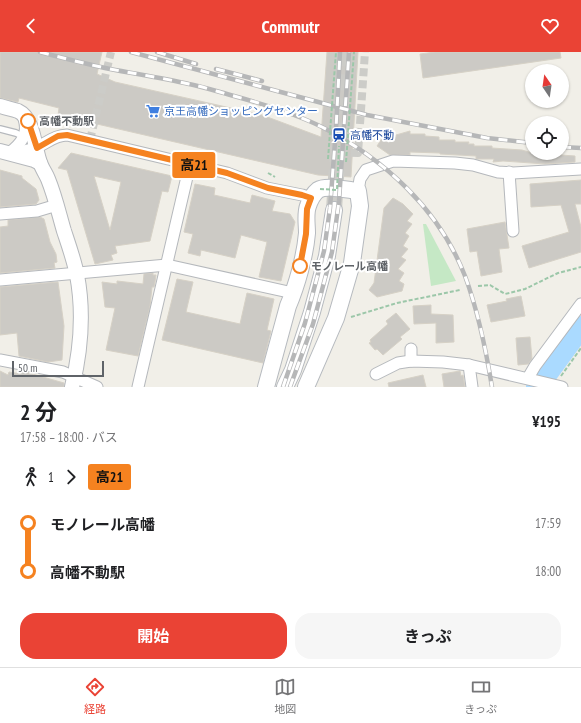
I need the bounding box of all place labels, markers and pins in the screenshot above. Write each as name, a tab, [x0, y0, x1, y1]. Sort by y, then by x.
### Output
supermarket icon: 京王高幡ショッピングセンター	[145, 103, 161, 119]
place label: 京王高幡ショッピングセンター	[164, 104, 318, 118]
marker: 高幡不動駅	[20, 113, 36, 129]
place label: 高幡不動駅	[39, 114, 94, 128]
station icon: 高幡不動	[331, 127, 347, 143]
place label: 高幡不動	[350, 128, 394, 142]
marker: モノレール高幡	[292, 258, 308, 274]
place label: モノレール高幡	[311, 259, 388, 273]

